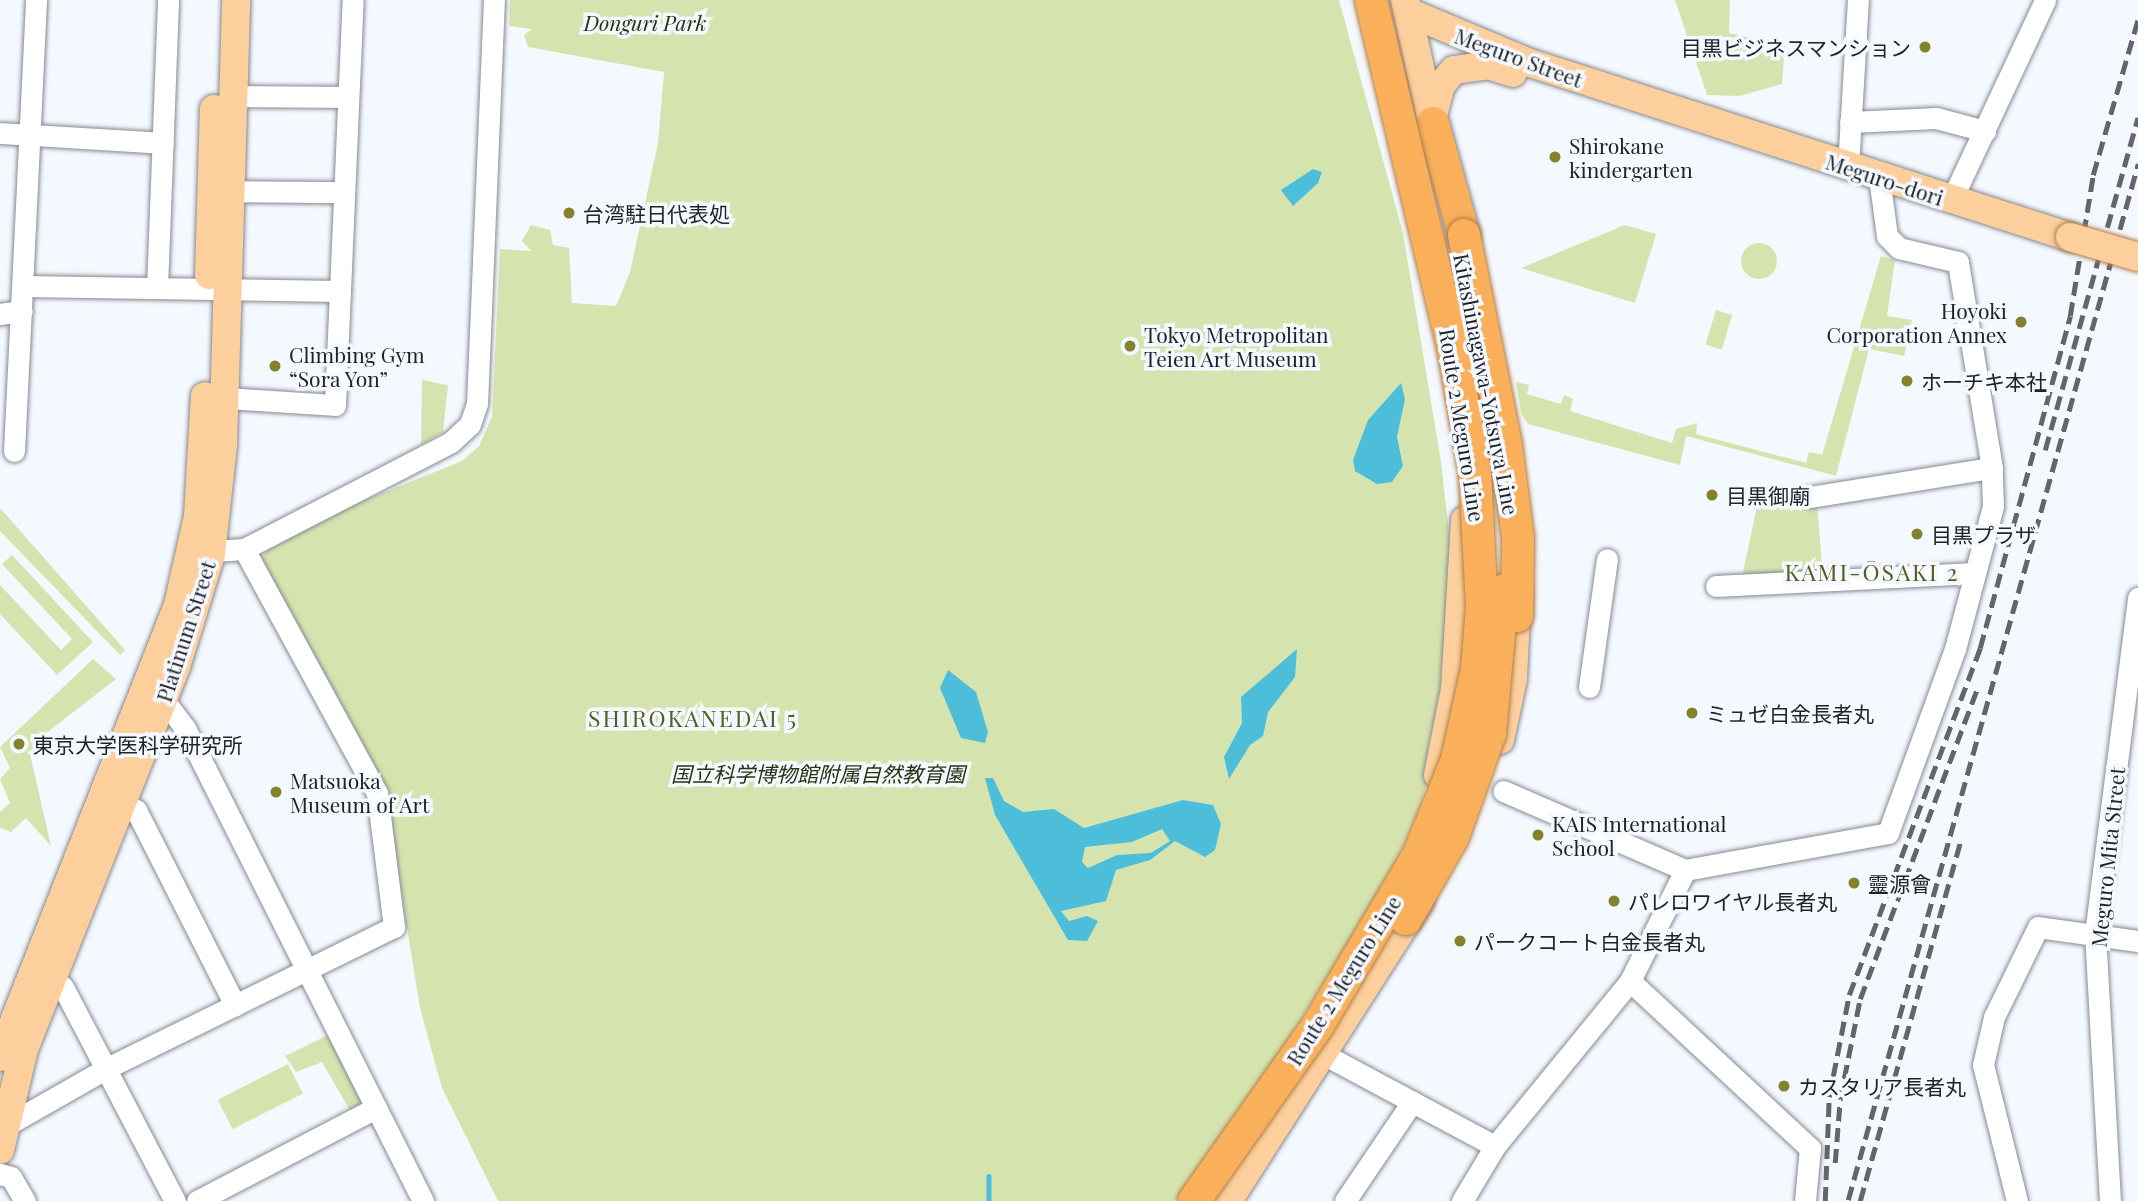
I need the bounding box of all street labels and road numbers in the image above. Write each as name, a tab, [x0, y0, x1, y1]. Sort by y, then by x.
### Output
street label: Meguro Street	[1452, 22, 1586, 92]
street label: Meguro-dori	[1823, 148, 1947, 210]
street label: Kitashinagawa-Yotsuya Line	[1449, 251, 1525, 517]
street label: Route 2 Meguro Line	[1435, 327, 1491, 523]
street label: Platinum Street	[150, 557, 220, 705]
street label: Meguro Mita Street	[2085, 765, 2129, 949]
street label: Route 2 Meguro Line	[1281, 891, 1405, 1069]

